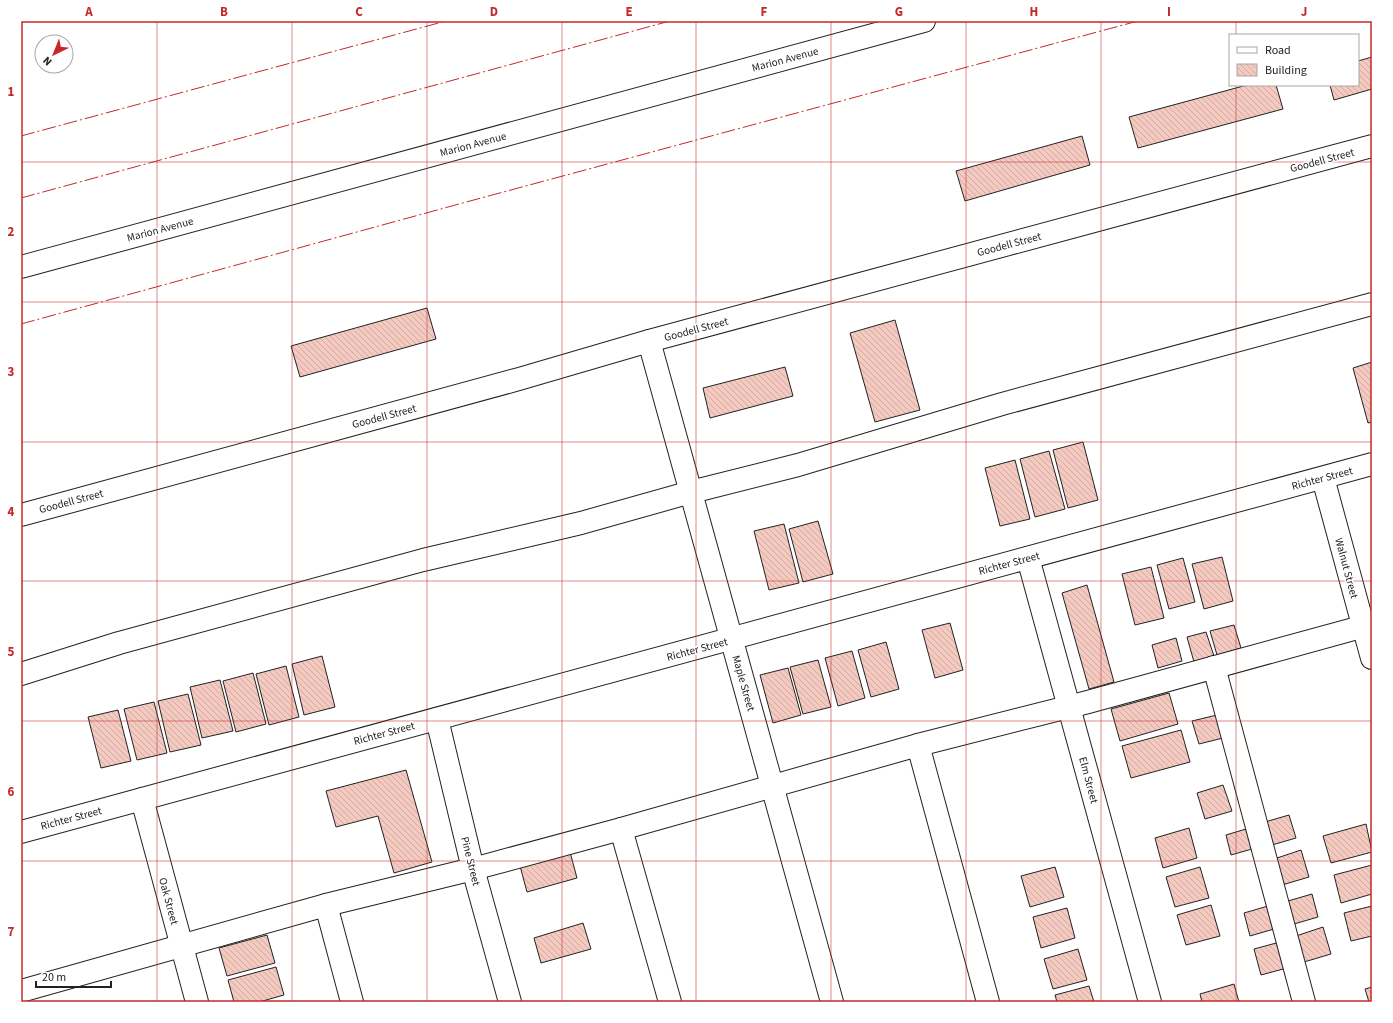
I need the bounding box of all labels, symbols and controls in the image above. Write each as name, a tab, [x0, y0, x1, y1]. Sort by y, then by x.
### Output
text: A	[84, 3, 93, 21]
text: B	[220, 3, 228, 21]
text: C	[355, 3, 363, 21]
text: D	[490, 3, 498, 21]
text: E	[625, 3, 633, 21]
text: F	[761, 3, 768, 21]
text: G	[895, 3, 903, 21]
text: H	[1030, 3, 1038, 21]
text: I	[1167, 3, 1171, 21]
text: J	[1301, 3, 1307, 21]
north arrow	[34, 34, 74, 74]
legend	[1229, 34, 1359, 86]
text: Road	[1265, 42, 1291, 59]
street label: Marion Avenue	[750, 43, 821, 76]
text: N	[40, 53, 55, 69]
text: Building	[1265, 62, 1307, 79]
text: 1	[8, 83, 15, 101]
street label: Marion Avenue	[438, 128, 509, 161]
street label: Goodell Street	[1288, 145, 1356, 176]
street label: Marion Avenue	[125, 213, 196, 246]
text: 2	[8, 223, 15, 241]
street label: Goodell Street	[975, 229, 1043, 260]
street label: Goodell Street	[662, 314, 730, 345]
text: 3	[8, 363, 15, 381]
street label: Goodell Street	[350, 401, 418, 432]
street label: Richter Street	[1290, 463, 1355, 494]
street label: Goodell Street	[37, 486, 105, 517]
text: 4	[8, 503, 15, 521]
street label: Walnut Street	[1331, 536, 1362, 600]
street label: Richter Street	[977, 548, 1042, 579]
street label: Richter Street	[665, 634, 730, 665]
text: 5	[8, 643, 15, 661]
street label: Maple Street	[728, 653, 759, 713]
street label: Richter Street	[352, 718, 417, 749]
street label: Elm Street	[1075, 755, 1102, 805]
text: 6	[8, 783, 15, 801]
street label: Richter Street	[39, 803, 104, 834]
street label: Pine Street	[457, 835, 484, 888]
street label: Oak Street	[155, 876, 182, 927]
text: 7	[8, 923, 15, 941]
scale bar	[36, 963, 111, 989]
text: 20 m	[42, 969, 66, 986]

